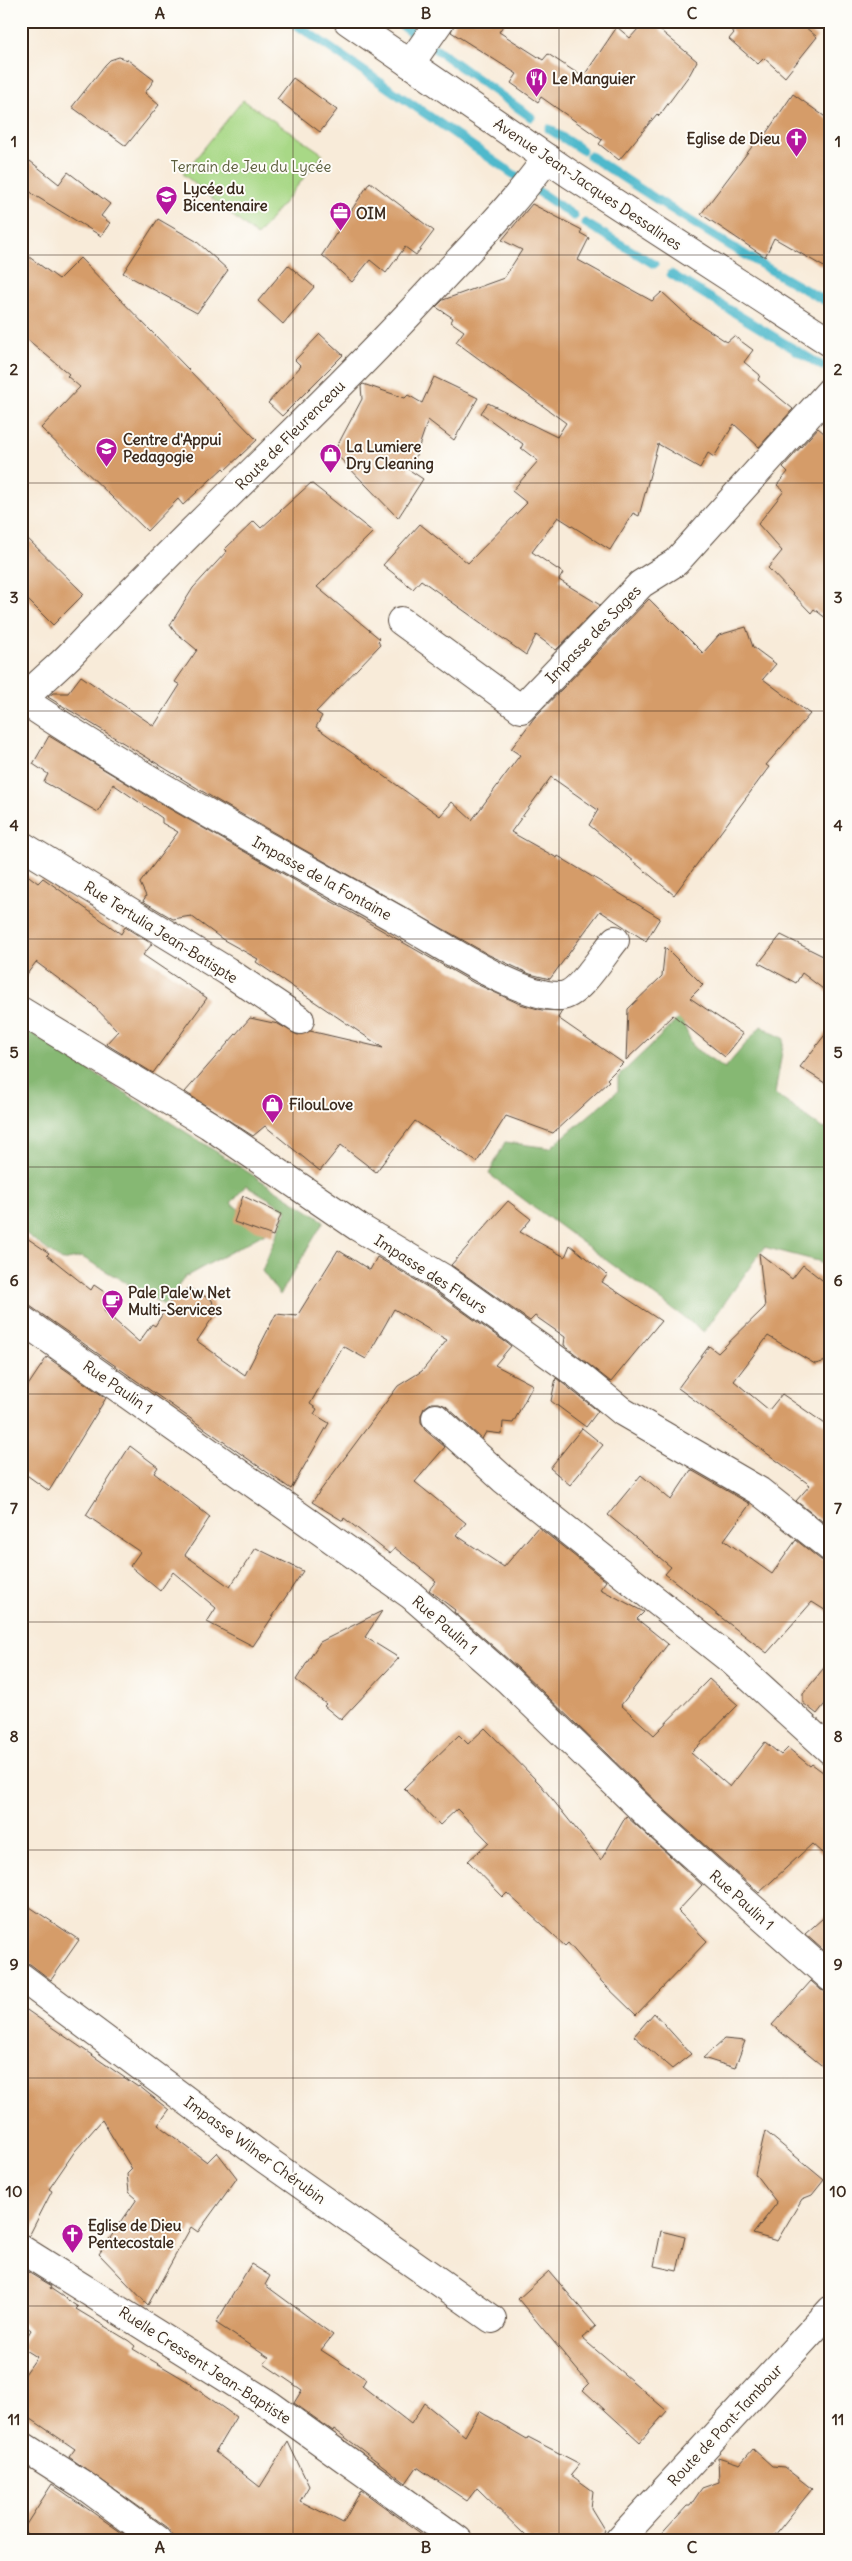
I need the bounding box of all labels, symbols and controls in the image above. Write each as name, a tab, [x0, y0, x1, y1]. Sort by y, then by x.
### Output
text: A	[155, 3, 165, 23]
text: B	[421, 3, 432, 23]
text: C	[687, 3, 698, 23]
restaurant icon: Le Manguier	[524, 66, 548, 97]
place label: Le Manguier	[552, 69, 636, 89]
street label: Avenue Jean-Jacques Dessalines	[490, 114, 686, 254]
church icon: Eglise de Dieu	[784, 126, 808, 157]
place label: Eglise de Dieu	[687, 129, 780, 149]
text: 1	[11, 131, 17, 151]
text: 1	[835, 131, 841, 151]
park label: Terrain de Jeu du Lycée	[171, 157, 331, 176]
place label: Lycée du Bicentenaire	[183, 179, 268, 215]
school or university icon: Lycée du Bicentenaire	[155, 185, 179, 216]
office icon: OIM	[328, 201, 352, 232]
place label: OIM	[356, 204, 386, 223]
text: 2	[10, 359, 19, 379]
text: 2	[834, 359, 843, 379]
street label: Route de Fleurenceau	[231, 376, 349, 494]
place label: Centre d'Appui Pedagogie	[123, 430, 221, 467]
school or university icon: Centre d'Appui Pedagogie	[95, 436, 119, 467]
place label: La Lumiere Dry Cleaning	[346, 437, 434, 474]
shop icon: La Lumiere Dry Cleaning	[318, 443, 342, 474]
street label: Impasse des Sages	[541, 581, 645, 687]
text: 3	[9, 587, 19, 607]
text: 3	[833, 587, 843, 607]
text: 4	[9, 815, 19, 835]
text: 4	[833, 815, 843, 835]
street label: Impasse de la Fontaine	[249, 832, 395, 924]
street label: Rue Tertulia Jean-Batispte	[81, 877, 241, 987]
text: 5	[9, 1042, 19, 1062]
text: 5	[833, 1042, 843, 1062]
shop icon: FilouLove	[261, 1092, 285, 1123]
place label: FilouLove	[289, 1095, 353, 1114]
street label: Impasse des Fleurs	[371, 1230, 491, 1318]
text: 6	[9, 1270, 19, 1290]
text: 6	[833, 1270, 843, 1290]
place label: Pale Pale'w Net Multi-Services	[128, 1283, 231, 1319]
cafe icon: Pale Pale'w Net Multi-Services	[100, 1289, 124, 1320]
street label: Rue Paulin 1	[80, 1356, 156, 1418]
text: 7	[10, 1498, 18, 1518]
text: 7	[834, 1498, 842, 1518]
street label: Rue Paulin 1	[408, 1591, 482, 1659]
text: 8	[9, 1726, 19, 1746]
text: 8	[833, 1726, 843, 1746]
street label: Rue Paulin 1	[706, 1866, 778, 1934]
text: 9	[9, 1954, 19, 1974]
text: 9	[833, 1954, 843, 1974]
street label: Impasse Wilner Chérubin	[180, 2092, 330, 2208]
text: 10	[6, 2181, 22, 2201]
text: 10	[830, 2181, 846, 2201]
place label: Eglise de Dieu Pentecostale	[88, 2216, 182, 2252]
church icon: Eglise de Dieu Pentecostale	[60, 2222, 84, 2253]
street label: Ruelle Cressent Jean-Baptiste	[115, 2302, 295, 2428]
street label: Route de Pont-Tambour	[664, 2360, 786, 2490]
text: 11	[8, 2409, 20, 2429]
text: 11	[832, 2409, 844, 2429]
text: A	[155, 2537, 165, 2557]
text: B	[421, 2537, 432, 2557]
text: C	[687, 2537, 698, 2557]

